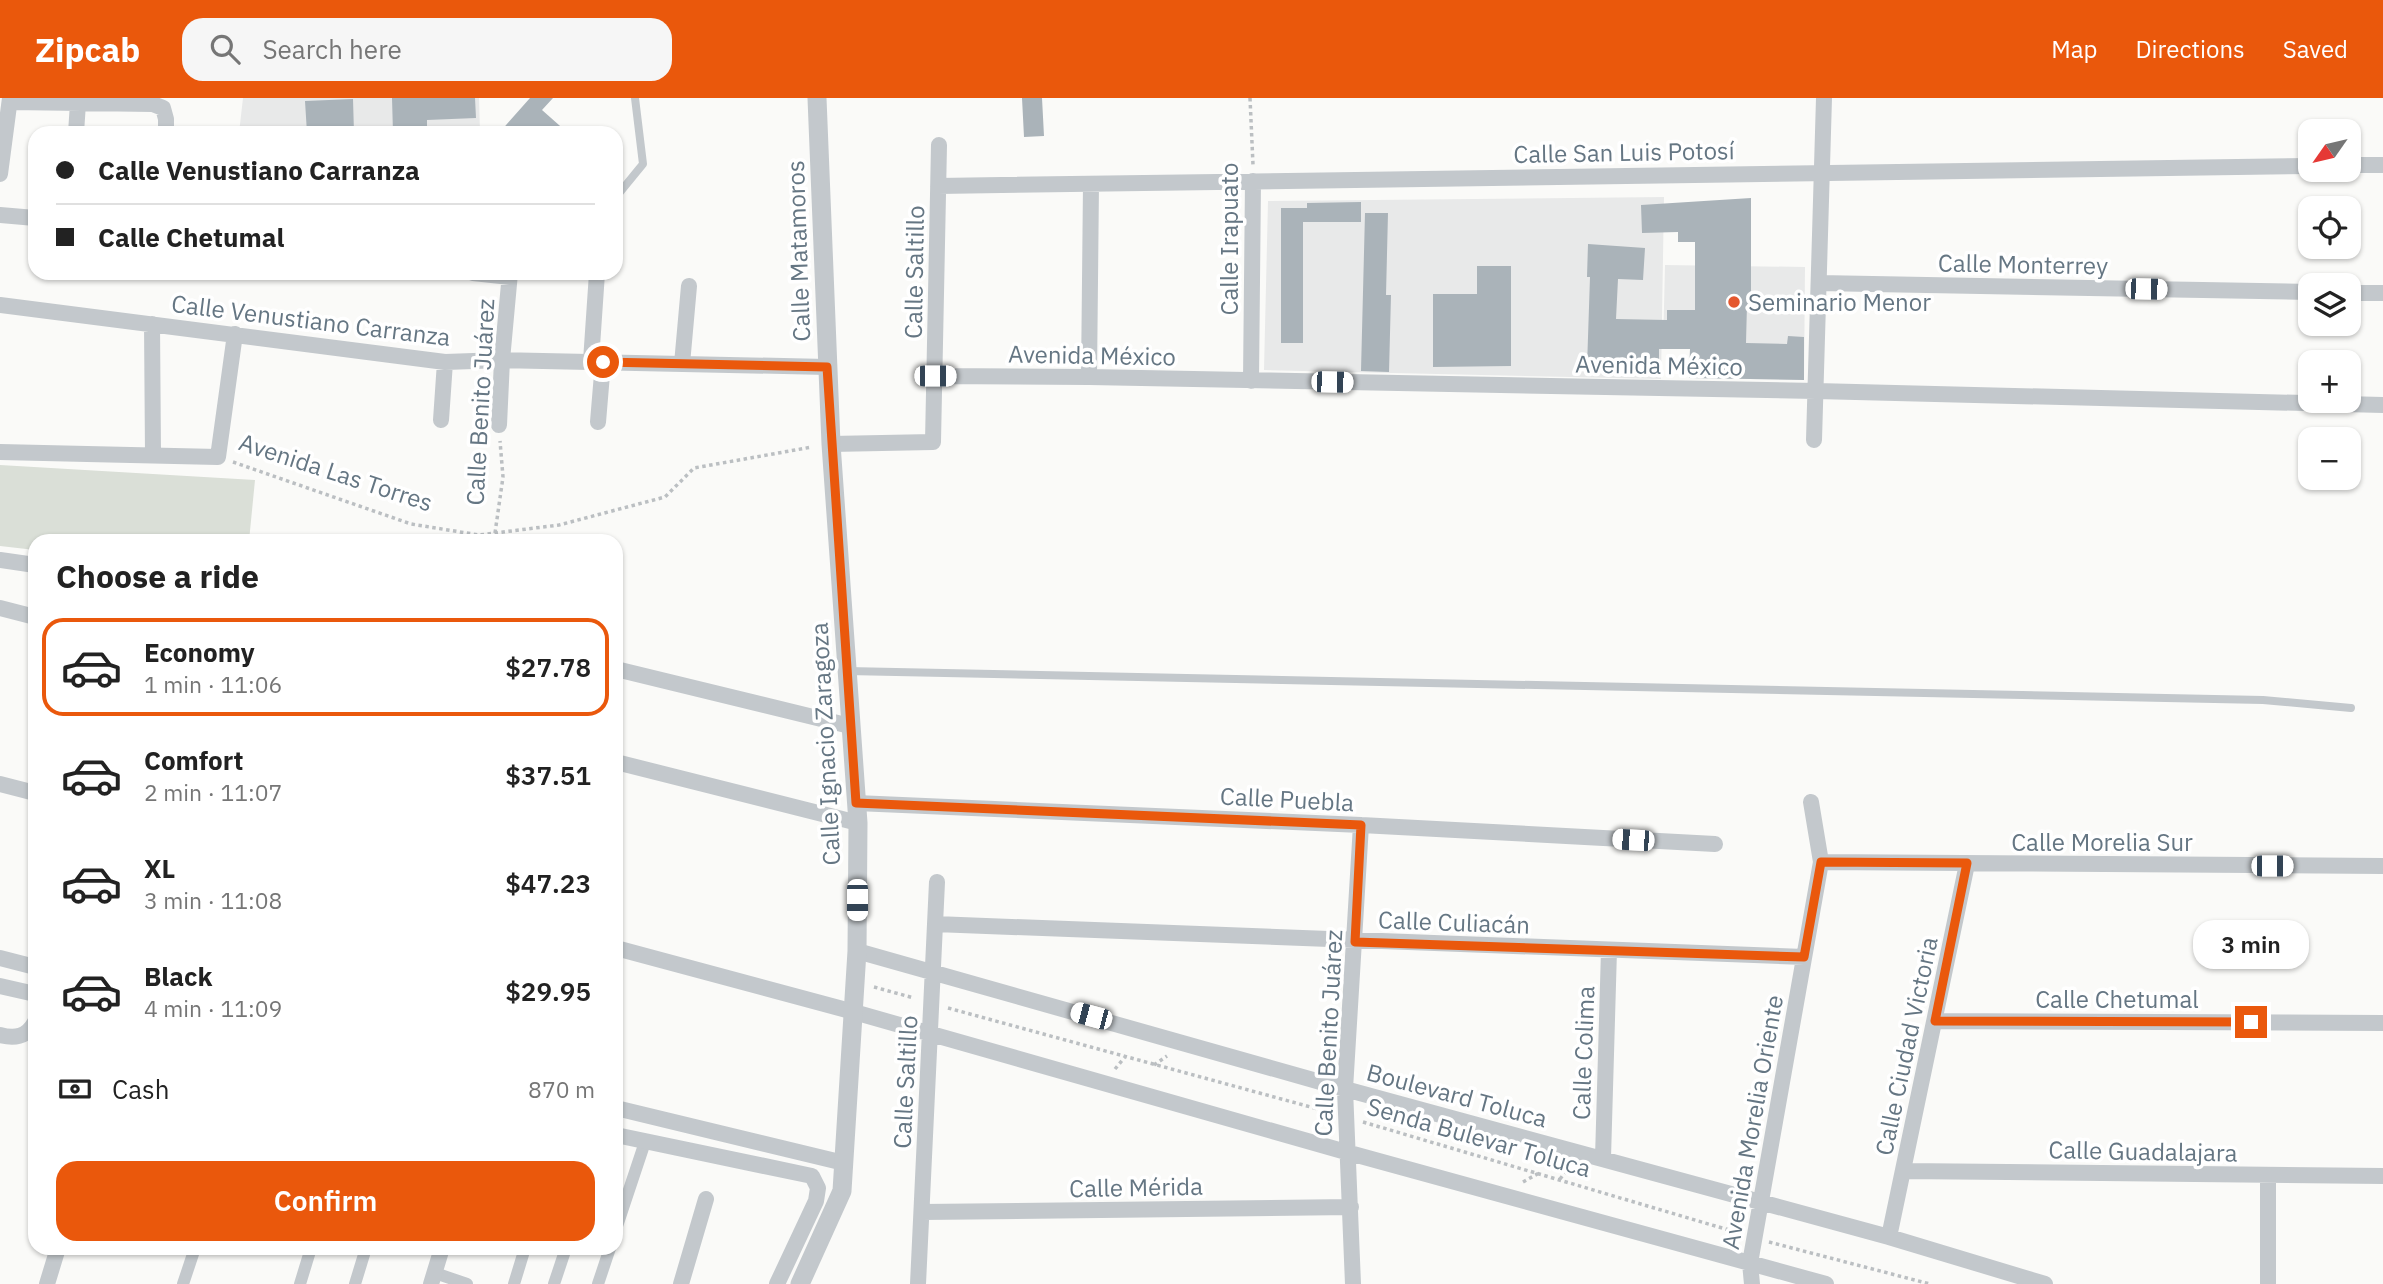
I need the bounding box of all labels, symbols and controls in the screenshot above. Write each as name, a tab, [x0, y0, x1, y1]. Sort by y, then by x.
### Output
search box	[182, 18, 672, 81]
text: Zipcab	[35, 28, 140, 71]
icon: search	[206, 30, 244, 68]
text: Search here	[262, 32, 402, 66]
text: Map	[2051, 33, 2097, 65]
text: Directions	[2135, 33, 2245, 65]
text: Saved	[2283, 33, 2348, 65]
north arrow	[2298, 119, 2361, 182]
map controls	[2298, 119, 2361, 490]
street label: Calle San Luis Potosí	[1513, 134, 1735, 170]
text: Calle Venustiano Carranza	[98, 153, 420, 187]
street label: Calle Matamoros	[779, 160, 817, 342]
street label: Calle Irapuato	[1213, 163, 1245, 315]
button: locate	[2298, 196, 2361, 259]
street label: Calle Saltillo	[897, 205, 931, 339]
text: Calle Chetumal	[98, 220, 284, 254]
street label: Calle Monterrey	[1938, 247, 2108, 281]
button: layers	[2298, 273, 2361, 336]
car	[2125, 278, 2168, 300]
place label: Seminario Menor	[1748, 286, 1931, 318]
street label: Calle Venustiano Carranza	[170, 287, 453, 353]
marker: Seminario Menor	[1726, 294, 1742, 310]
street label: Calle Benito Juárez	[459, 298, 501, 506]
street label: Avenida México	[1008, 338, 1176, 372]
route start	[587, 346, 619, 378]
street label: Avenida México	[1575, 348, 1743, 382]
button: +	[2298, 350, 2361, 413]
car	[915, 366, 957, 387]
car	[1311, 371, 1354, 393]
street label: Avenida Las Torres	[235, 426, 437, 518]
button: −	[2298, 427, 2361, 490]
text: Choose a ride	[56, 555, 259, 597]
street label: Calle Ignacio Zaragoza	[803, 621, 847, 866]
text: Economy	[144, 635, 255, 669]
icon: car	[60, 636, 123, 699]
text: $27.78	[505, 650, 591, 684]
text: 1 min · 11:06	[144, 669, 282, 699]
text: Comfort	[144, 743, 243, 777]
icon: car	[60, 744, 123, 807]
text: $37.51	[505, 758, 591, 792]
text: 2 min · 11:07	[144, 777, 282, 807]
street label: Calle Puebla	[1219, 780, 1355, 818]
street label: Calle Morelia Sur	[2011, 826, 2193, 858]
car	[1612, 828, 1655, 852]
text: XL	[144, 851, 175, 885]
icon: car	[60, 852, 123, 915]
car	[2252, 856, 2294, 877]
text: $47.23	[505, 866, 591, 900]
car	[847, 879, 868, 921]
text: 3 min · 11:08	[144, 885, 282, 915]
street label: Calle Culiacán	[1378, 903, 1530, 941]
callout: 3 min	[2193, 920, 2309, 970]
street label: Calle Benito Juárez	[1307, 929, 1349, 1137]
text: 3 min	[2221, 929, 2281, 959]
street label: Calle Ciudad Victoria	[1867, 934, 1945, 1158]
text: Black	[144, 959, 212, 993]
icon: car	[60, 960, 123, 1023]
text: $29.95	[505, 974, 591, 1008]
street label: Calle Chetumal	[2035, 983, 2199, 1015]
street label: Calle Colima	[1565, 985, 1601, 1121]
street label: Avenida Morelia Oriente	[1714, 992, 1790, 1252]
text: 4 min · 11:09	[144, 993, 282, 1023]
car	[1068, 1000, 1115, 1032]
route end	[2235, 1006, 2267, 1038]
street label: Calle Saltillo	[886, 1015, 924, 1149]
street label: Boulevard Toluca	[1363, 1056, 1551, 1135]
icon: cash	[56, 1070, 94, 1108]
text: Cash	[112, 1072, 169, 1106]
text: 870 m	[528, 1074, 595, 1104]
street label: Senda Bulevar Toluca	[1363, 1090, 1595, 1184]
street label: Calle Guadalajara	[2048, 1133, 2238, 1169]
button: Confirm	[56, 1161, 595, 1241]
street label: Calle Mérida	[1069, 1170, 1203, 1204]

